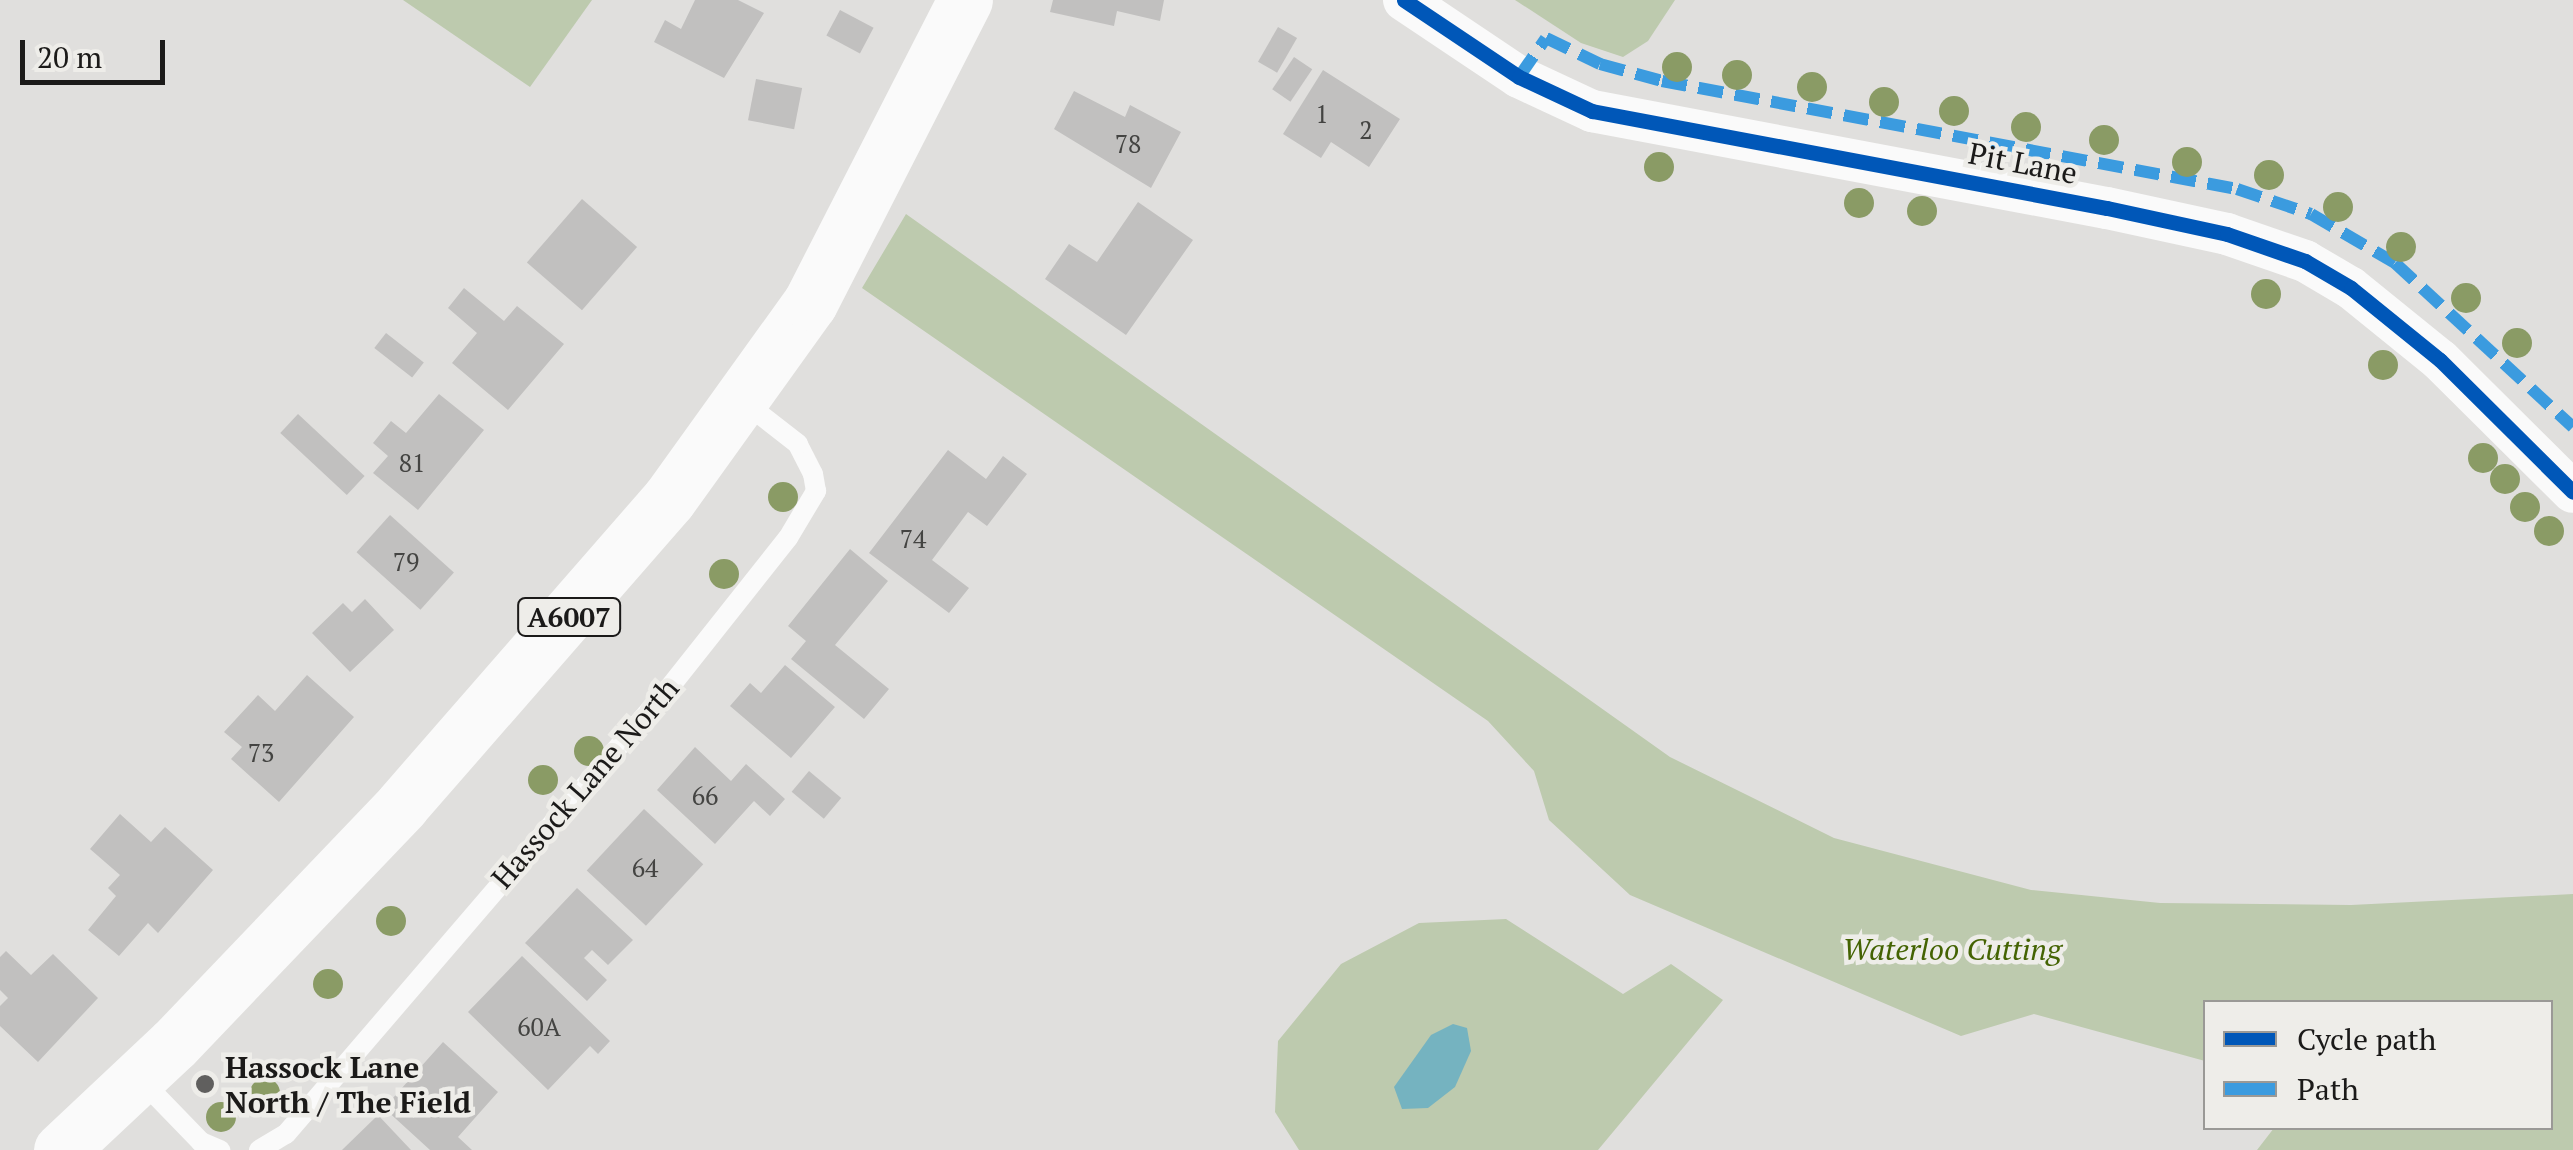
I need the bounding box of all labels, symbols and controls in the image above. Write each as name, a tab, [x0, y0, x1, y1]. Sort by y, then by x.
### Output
scale bar	[25, 20, 170, 82]
text: 20 m	[37, 37, 102, 77]
house number: 1	[1315, 99, 1329, 129]
house number: 2	[1359, 115, 1373, 145]
house number: 78	[1115, 129, 1141, 159]
street label: Pit Lane	[1966, 135, 2080, 191]
house number: 81	[399, 448, 425, 478]
house number: 74	[900, 524, 926, 554]
house number: 79	[393, 547, 419, 577]
road number: A6007	[516, 594, 622, 640]
street label: Hassock Lane North	[484, 670, 686, 896]
house number: 73	[248, 738, 274, 768]
house number: 66	[692, 781, 718, 811]
house number: 64	[632, 853, 658, 883]
park label: Waterloo Cutting	[1842, 931, 2062, 967]
legend	[2203, 1000, 2553, 1130]
house number: 60A	[517, 1012, 561, 1042]
text: Cycle path	[2297, 1019, 2436, 1059]
place label: Hassock Lane North / The Field	[225, 1049, 471, 1120]
text: Path	[2297, 1069, 2359, 1109]
marker: Hassock Lane North / The Field	[194, 1073, 216, 1095]

